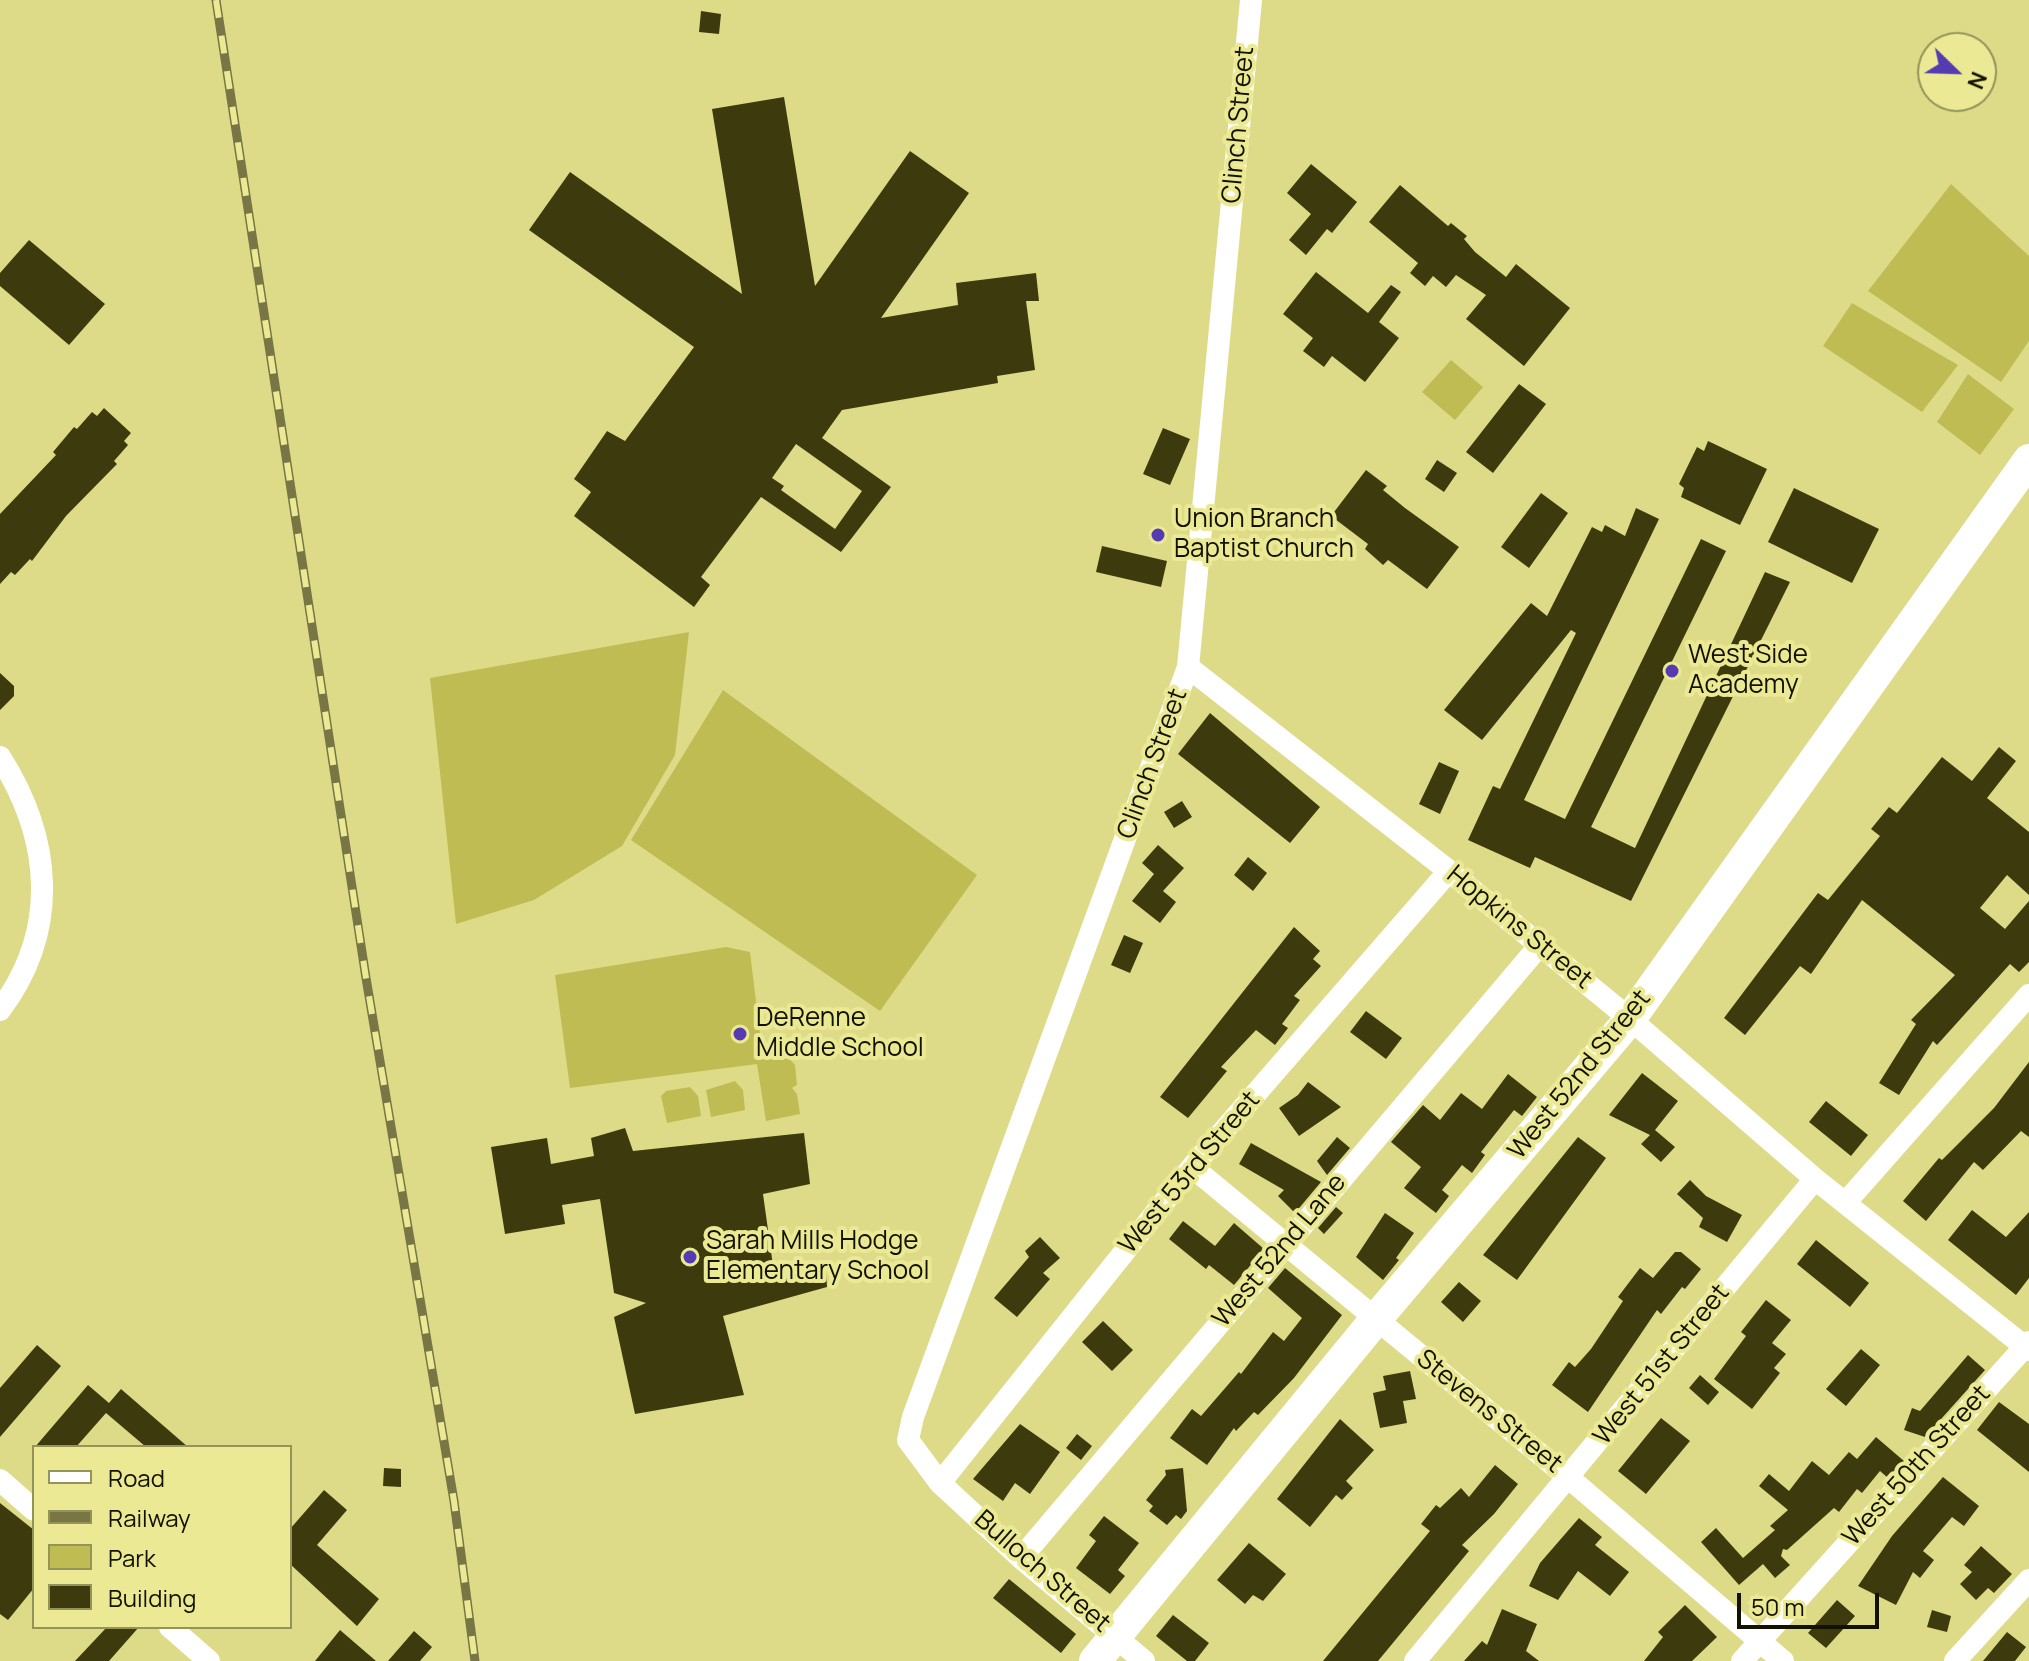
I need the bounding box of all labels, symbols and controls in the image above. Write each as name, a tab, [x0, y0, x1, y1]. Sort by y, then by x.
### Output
north arrow	[1917, 32, 1997, 112]
street label: Clinch Street	[1217, 45, 1261, 205]
text: N	[1960, 67, 1994, 94]
place label: Union Branch Baptist Church	[1174, 504, 1354, 566]
marker: Union Branch Baptist Church	[1149, 526, 1167, 544]
place label: West Side Academy	[1688, 640, 1808, 702]
marker: West Side Academy	[1663, 662, 1681, 680]
street label: Clinch Street	[1111, 685, 1195, 843]
street label: Hopkins Street	[1440, 860, 1598, 996]
street label: West 52nd Street	[1502, 984, 1658, 1166]
place label: DeRenne Middle School	[756, 1003, 924, 1064]
marker: DeRenne Middle School	[731, 1025, 749, 1043]
street label: West 53rd Street	[1113, 1085, 1267, 1261]
street label: West 52nd Lane	[1207, 1168, 1353, 1334]
place label: Sarah Mills Hodge Elementary School	[706, 1226, 930, 1288]
marker: Sarah Mills Hodge Elementary School	[681, 1248, 699, 1266]
street label: West 51st Street	[1588, 1278, 1736, 1452]
street label: Stevens Street	[1410, 1344, 1568, 1480]
street label: West 50th Street	[1837, 1379, 1997, 1553]
legend	[32, 1445, 292, 1629]
text: Road	[108, 1461, 165, 1494]
text: Railway	[108, 1501, 191, 1534]
street label: Bulloch Street	[968, 1504, 1116, 1640]
text: Park	[108, 1541, 156, 1574]
scale bar	[1741, 1577, 1883, 1627]
text: Building	[108, 1581, 196, 1614]
text: 50 m	[1751, 1590, 1805, 1623]

